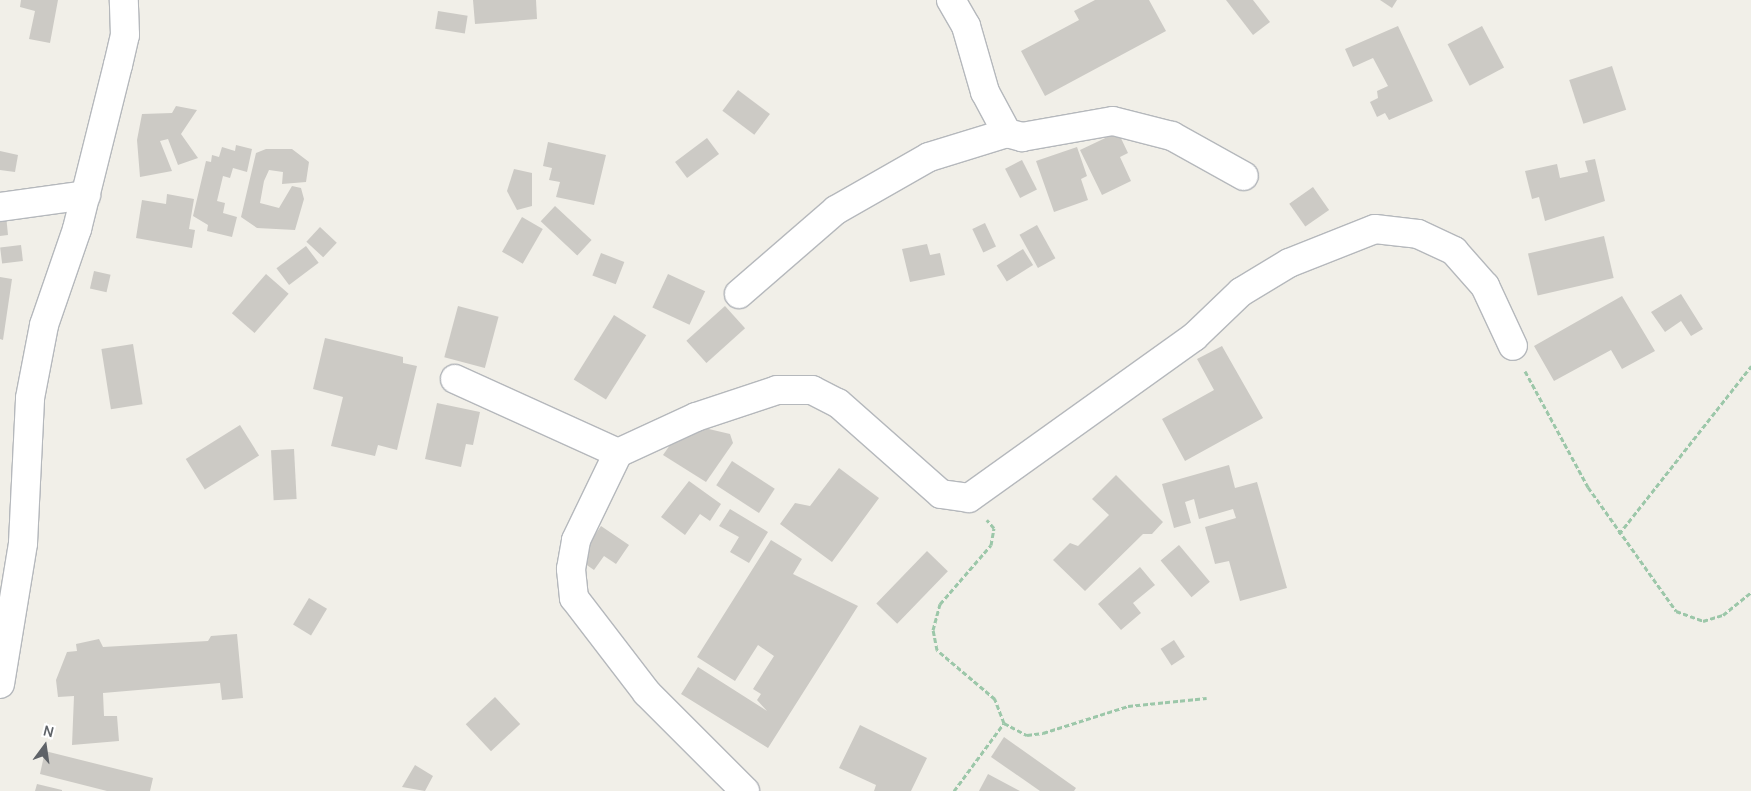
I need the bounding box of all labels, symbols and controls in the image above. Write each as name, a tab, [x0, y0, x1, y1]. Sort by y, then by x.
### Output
north arrow	[20, 721, 70, 771]
text: N	[42, 721, 56, 741]

